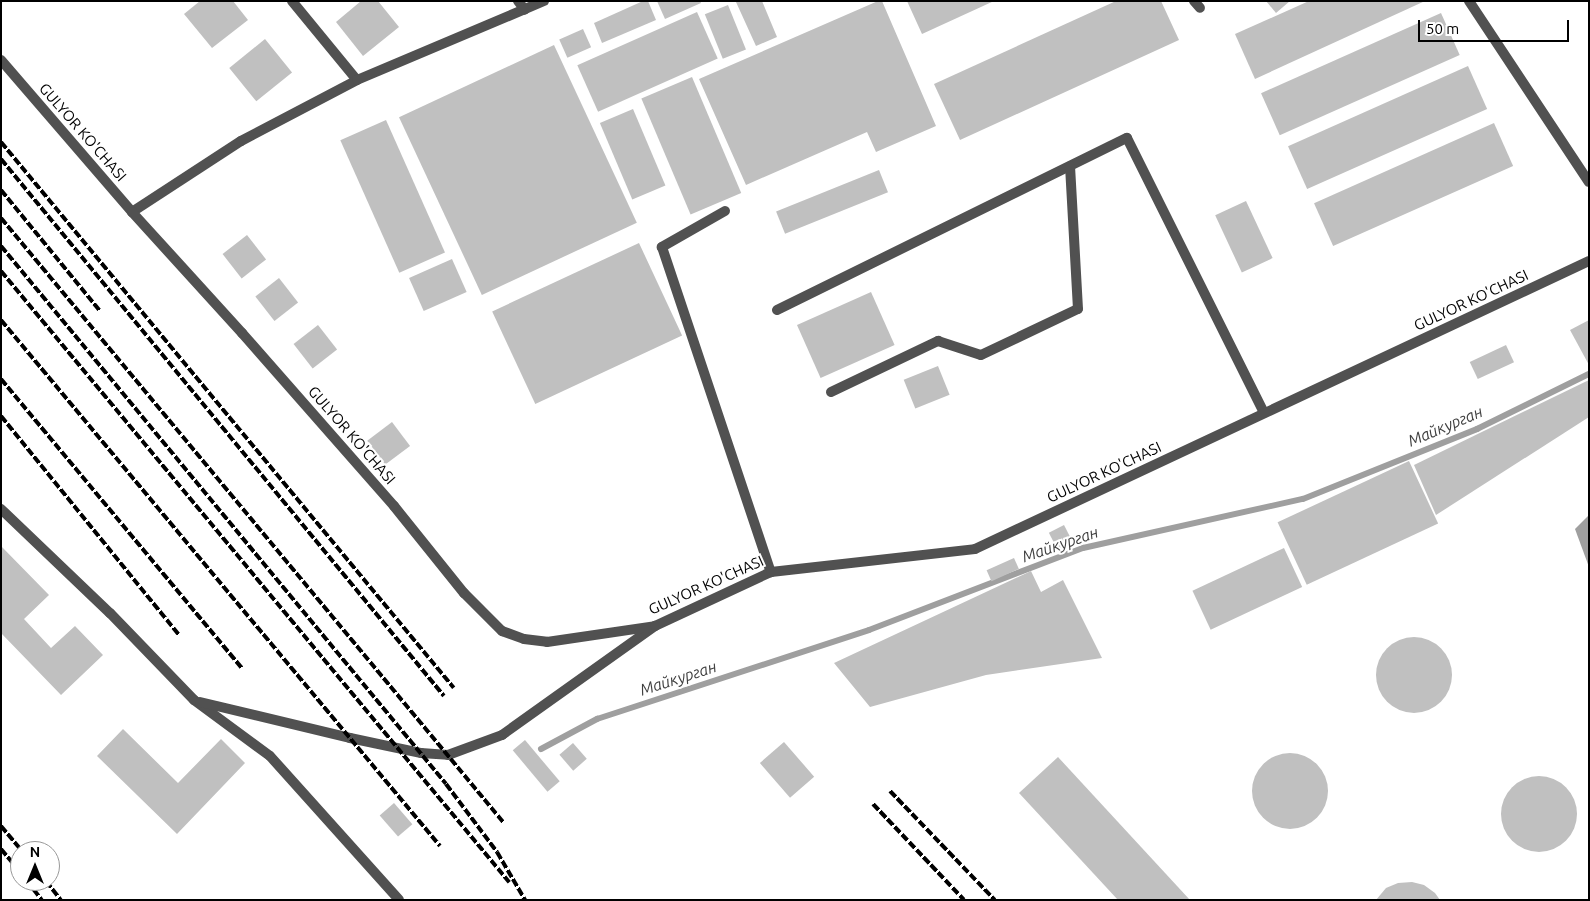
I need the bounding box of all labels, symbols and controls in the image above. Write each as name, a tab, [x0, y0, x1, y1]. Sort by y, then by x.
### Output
scale bar	[1420, 10, 1571, 42]
text: 50 m	[1426, 20, 1459, 37]
street label: GULYOR KO'CHASI	[36, 79, 130, 185]
street label: GULYOR KO'CHASI	[1411, 266, 1531, 334]
street label: GULYOR KO'CHASI	[305, 382, 399, 488]
water label: Майкурган	[1405, 402, 1485, 450]
street label: GULYOR KO'CHASI	[1044, 438, 1164, 506]
water label: Майкурган	[1019, 522, 1101, 566]
street label: GULYOR KO'CHASI	[646, 552, 766, 618]
water label: Майкурган	[637, 657, 719, 699]
north arrow	[10, 841, 60, 891]
text: N	[30, 844, 40, 860]

